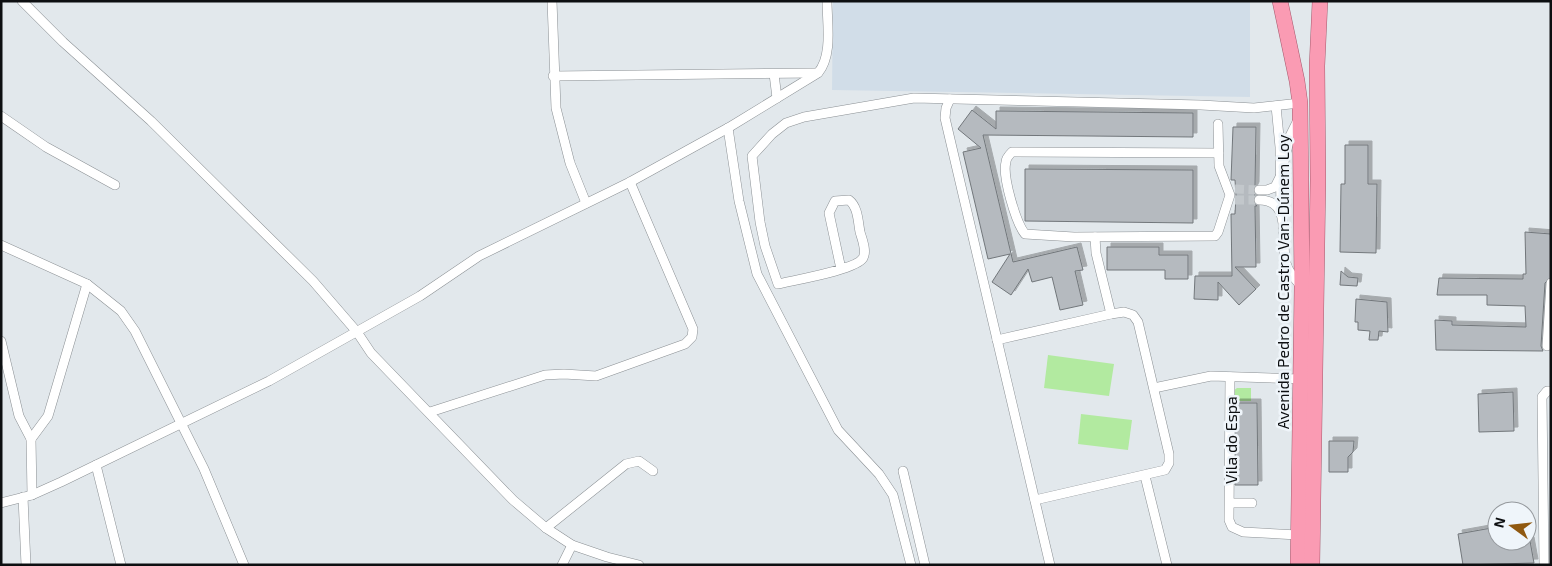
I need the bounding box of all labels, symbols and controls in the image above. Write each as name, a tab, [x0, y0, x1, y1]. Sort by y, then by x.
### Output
street label: Avenida Pedro de Castro Van-Dúnem Loy	[1273, 134, 1292, 429]
street label: Vila do Espa	[1221, 396, 1240, 484]
north arrow	[1487, 501, 1537, 551]
text: N	[1489, 515, 1508, 530]

